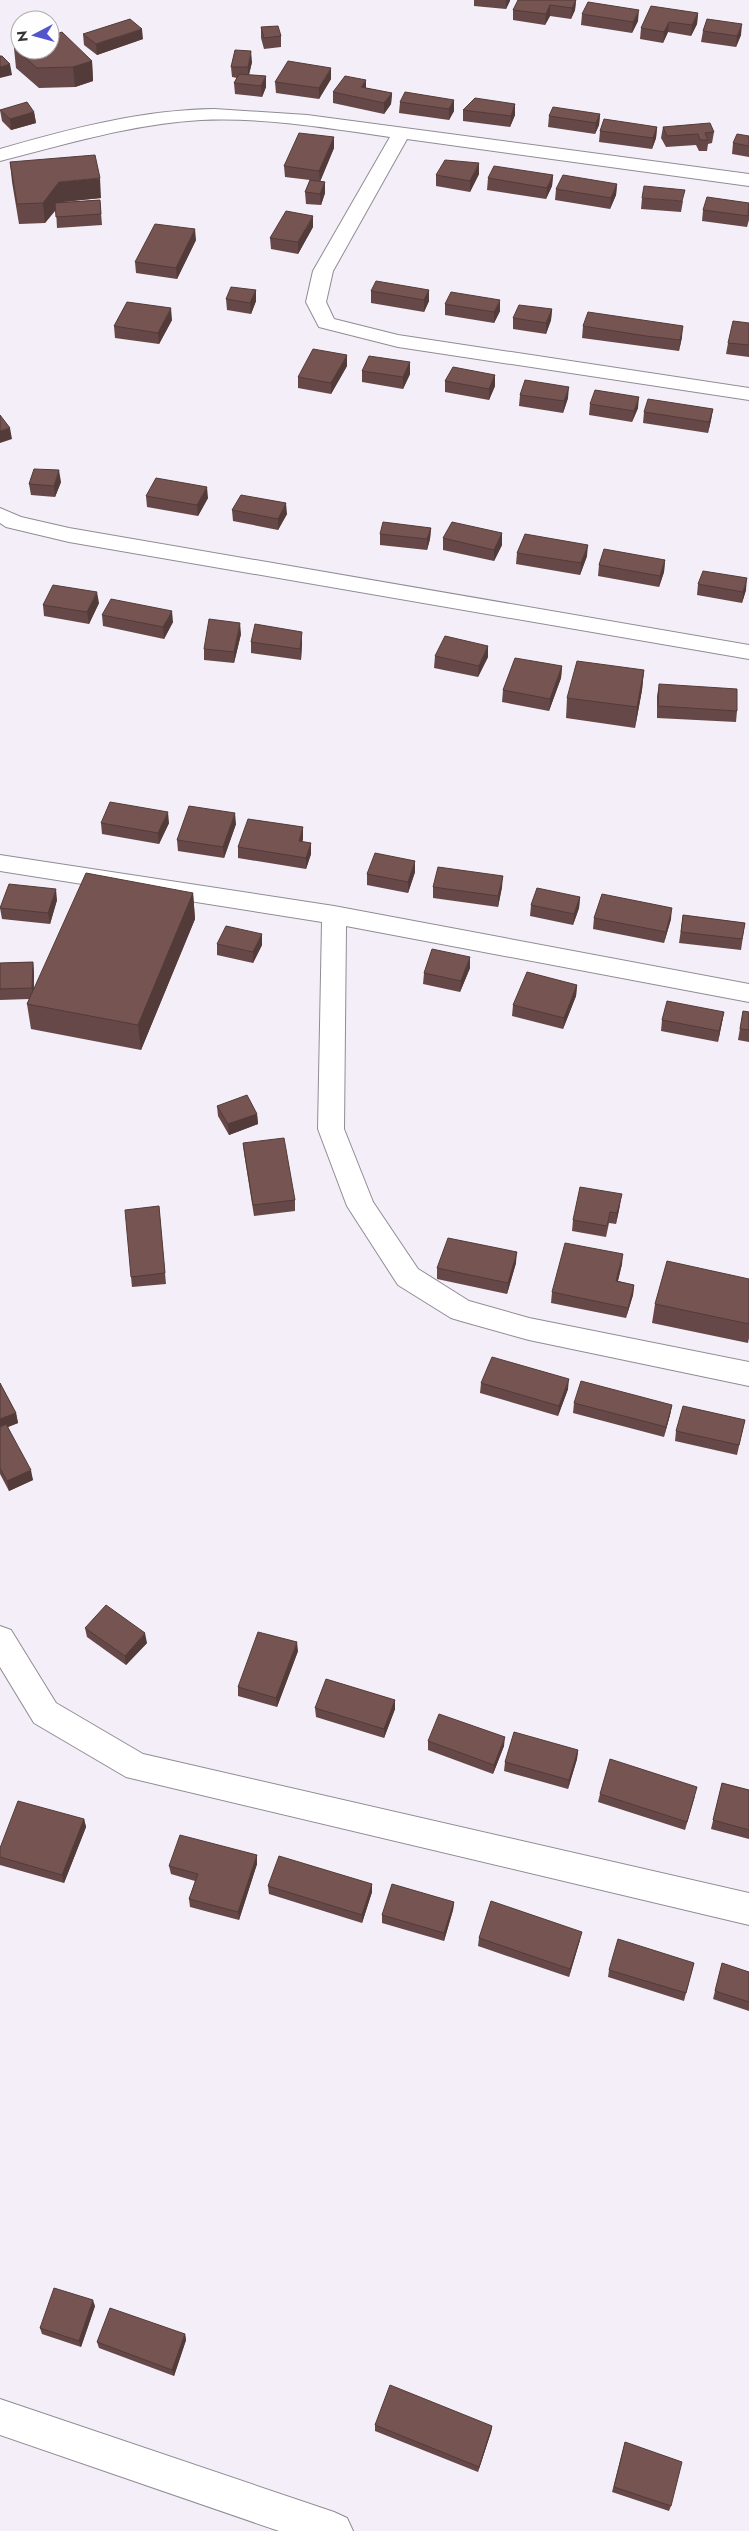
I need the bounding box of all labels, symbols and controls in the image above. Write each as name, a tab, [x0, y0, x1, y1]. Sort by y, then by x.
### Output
north arrow	[10, 10, 60, 60]
text: N	[12, 30, 33, 43]

